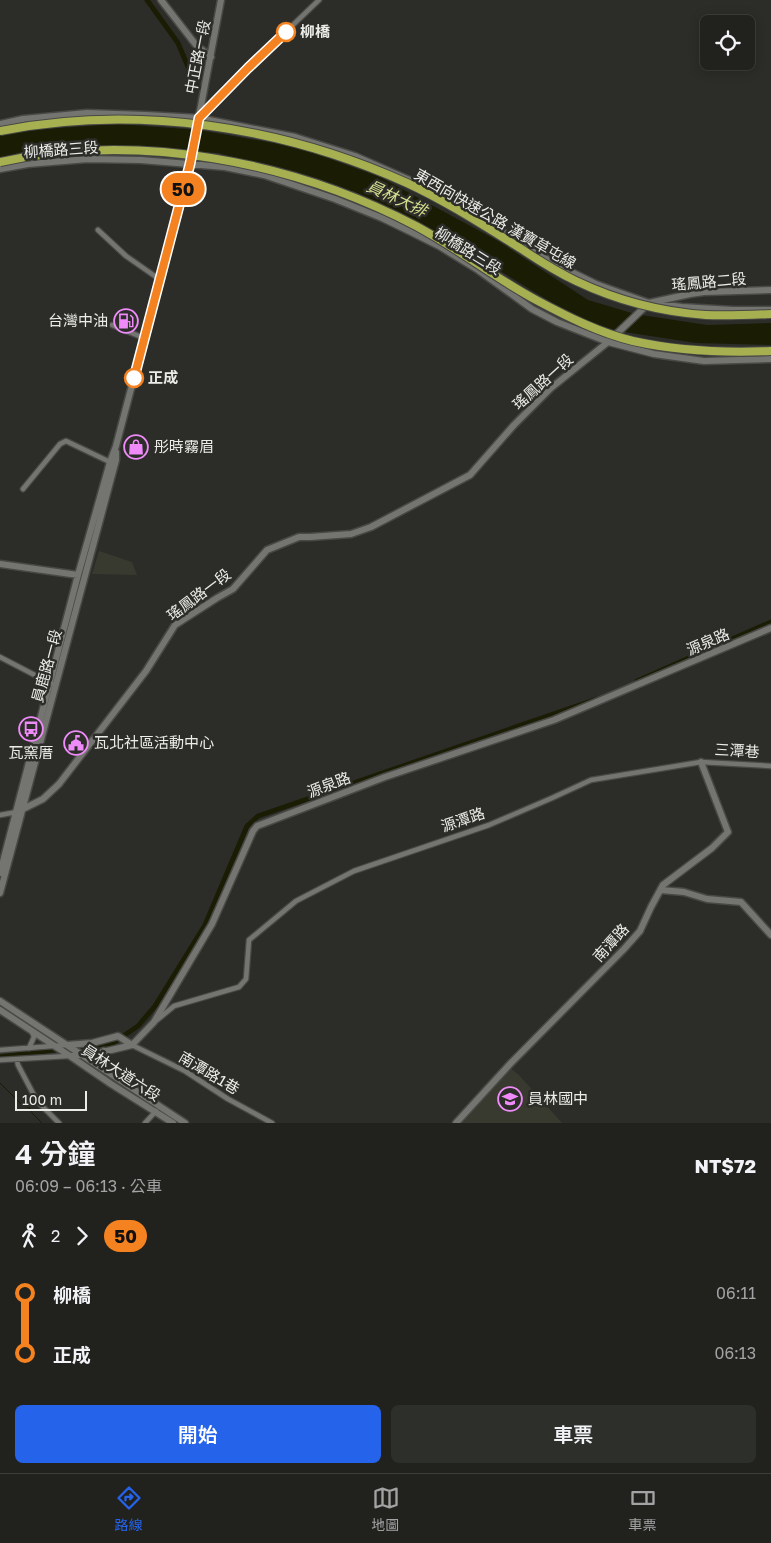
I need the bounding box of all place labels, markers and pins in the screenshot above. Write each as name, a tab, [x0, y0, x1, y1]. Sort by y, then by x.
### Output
marker: 柳橋	[276, 22, 296, 42]
place label: 柳橋	[300, 22, 331, 40]
fuel station icon: 台灣中油	[113, 308, 139, 334]
place label: 台灣中油	[48, 311, 108, 329]
marker: 正成	[124, 368, 144, 388]
place label: 正成	[148, 368, 178, 386]
shop icon: 彤時霧眉	[123, 434, 149, 460]
place label: 彤時霧眉	[154, 437, 214, 455]
bus stop icon: 瓦窯厝	[18, 716, 44, 742]
public building icon: 瓦北社區活動中心	[63, 730, 89, 756]
place label: 瓦北社區活動中心	[94, 733, 214, 751]
place label: 瓦窯厝	[8, 743, 54, 761]
school or university icon: 員林國中	[497, 1086, 523, 1112]
place label: 員林國中	[528, 1089, 588, 1107]

